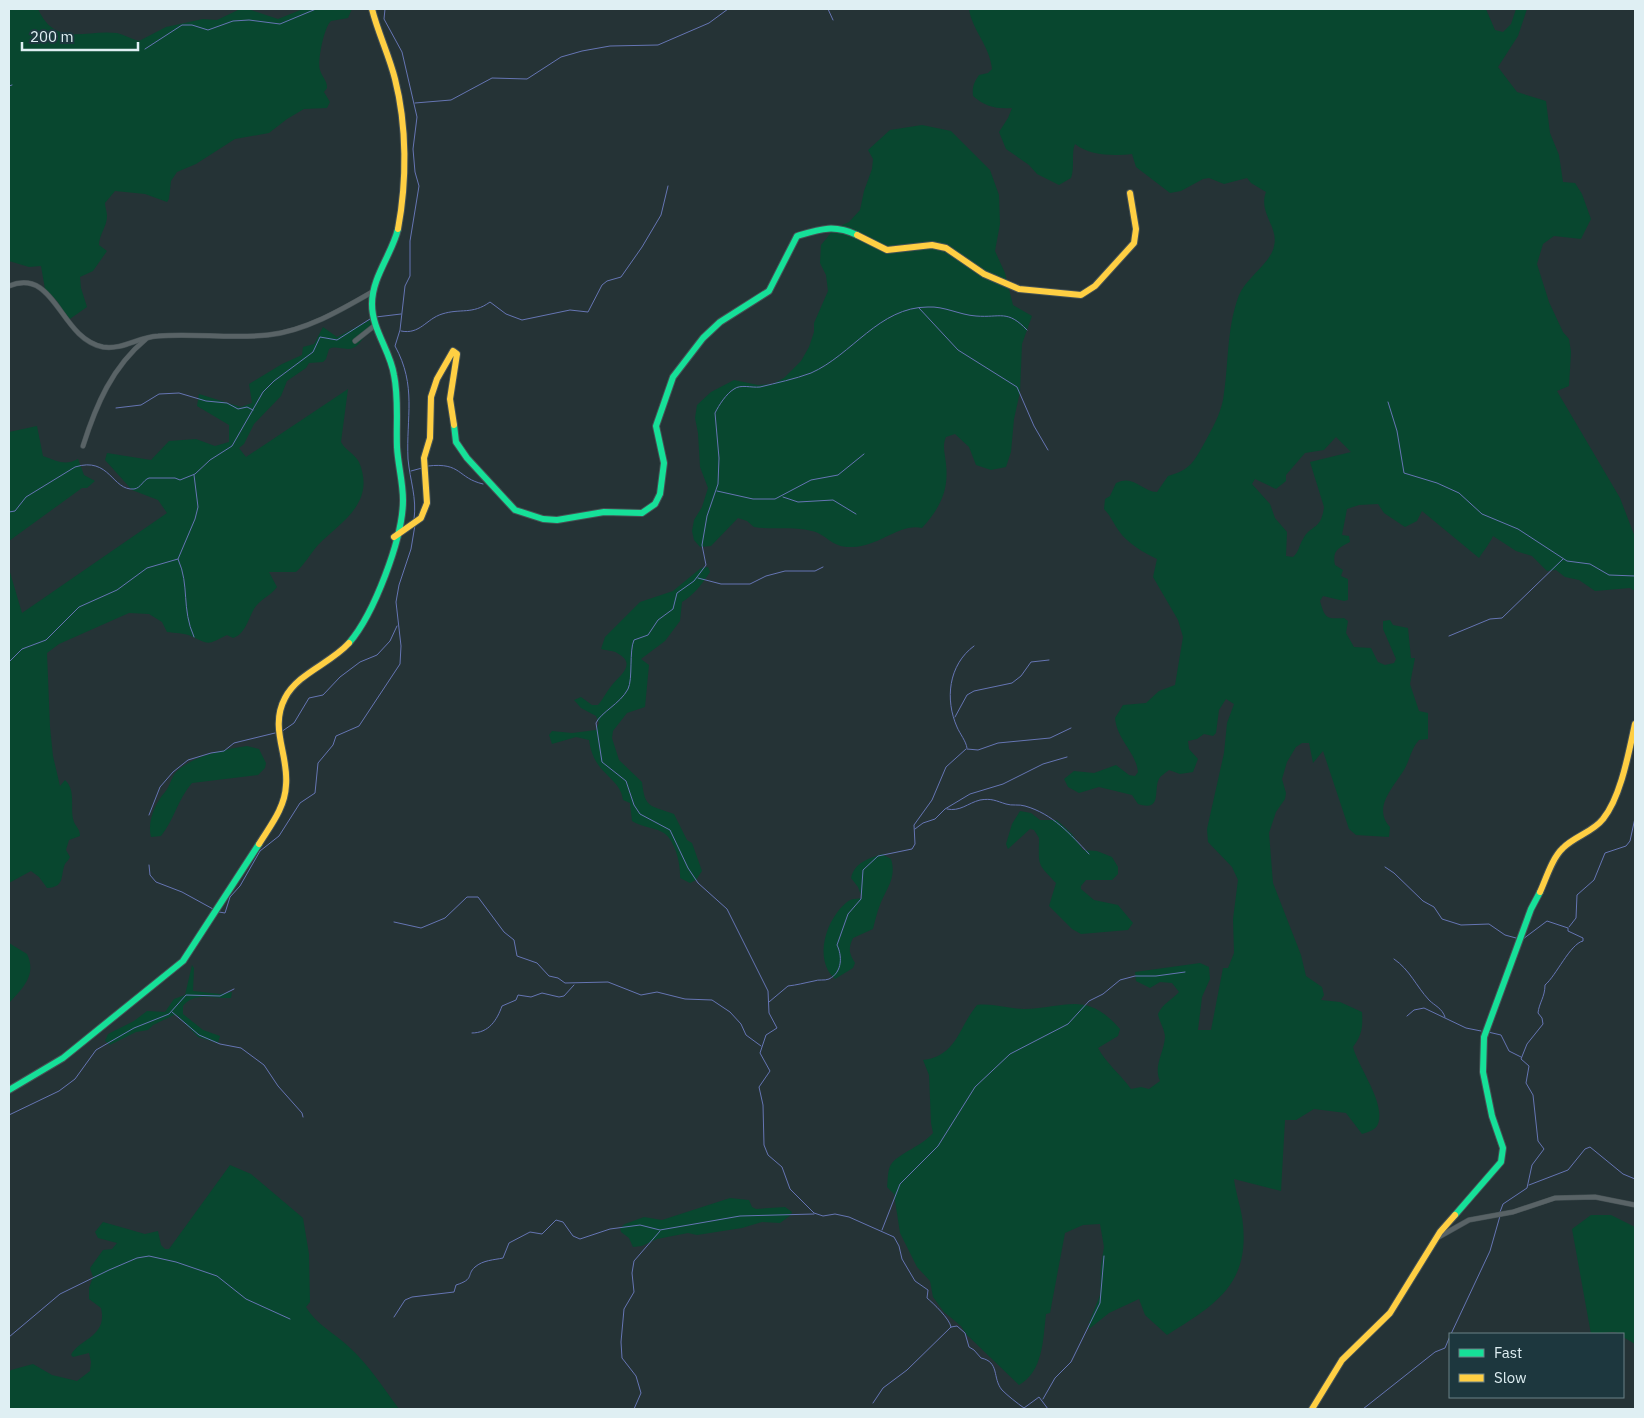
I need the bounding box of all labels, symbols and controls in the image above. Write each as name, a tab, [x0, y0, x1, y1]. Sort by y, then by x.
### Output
scale bar	[22, 20, 139, 52]
text: 200 m	[30, 27, 74, 46]
legend	[1449, 1333, 1624, 1398]
text: Fast	[1494, 1343, 1522, 1362]
text: Slow	[1494, 1368, 1527, 1387]

